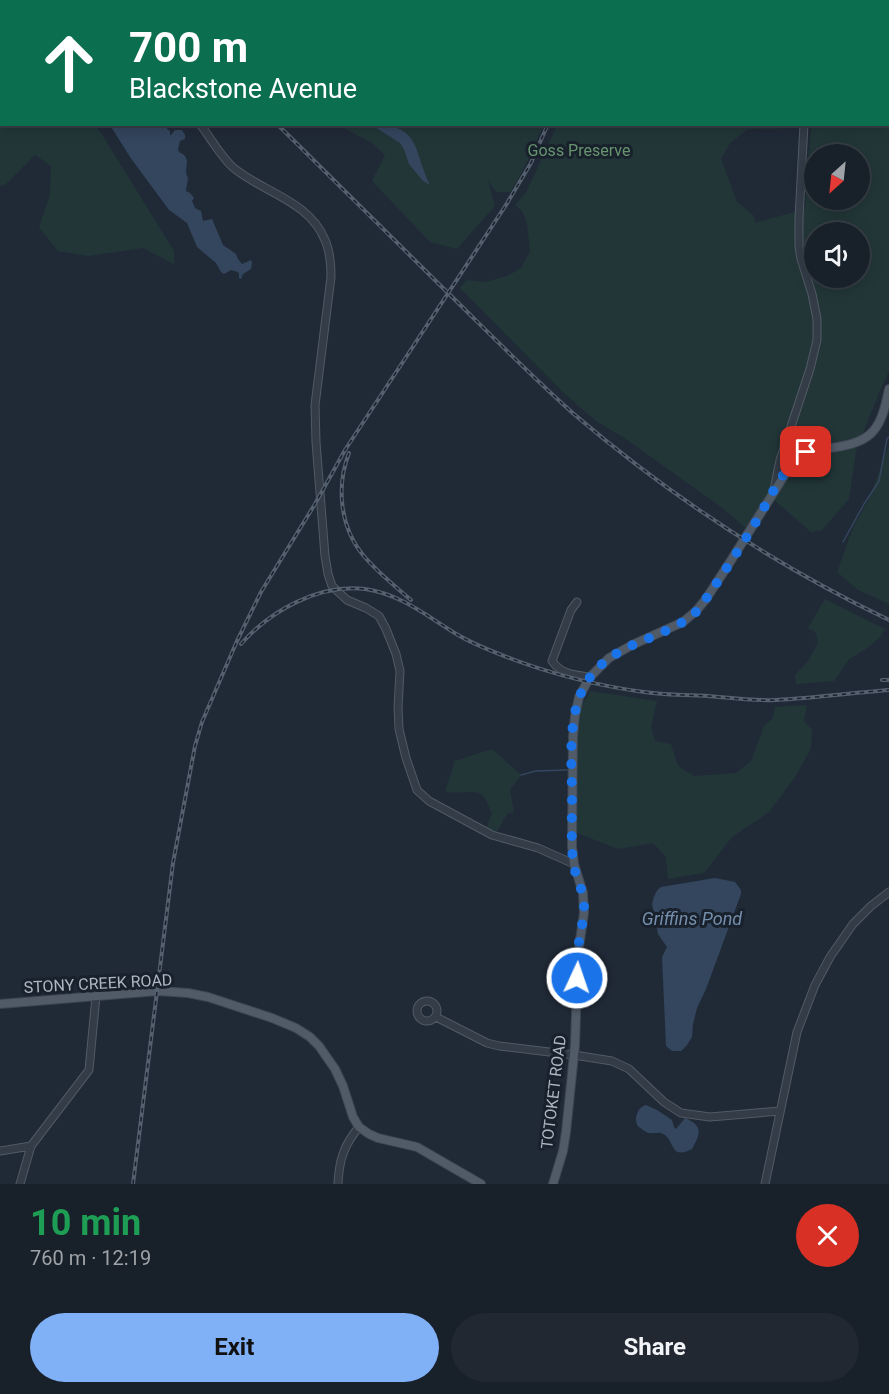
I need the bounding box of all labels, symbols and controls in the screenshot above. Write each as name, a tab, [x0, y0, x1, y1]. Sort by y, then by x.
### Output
text: 700 m	[129, 23, 248, 72]
icon: ahead	[30, 24, 108, 102]
text: Blackstone Avenue	[129, 73, 357, 105]
park label: Goss Preserve	[528, 141, 630, 160]
north arrow	[804, 144, 870, 210]
map controls	[804, 144, 870, 288]
button: sound	[804, 222, 870, 288]
pin	[780, 426, 831, 477]
icon: arrive	[789, 435, 822, 468]
water label: Griffins Pond	[642, 908, 743, 929]
position arrow	[545, 946, 609, 1010]
street label: STONY CREEK ROAD	[23, 970, 173, 997]
street label: TOTOKET ROAD	[537, 1034, 570, 1150]
text: 10 min	[30, 1202, 141, 1244]
button: close	[796, 1204, 859, 1267]
text: 760 m · 12:19	[30, 1246, 151, 1270]
button: Exit	[30, 1313, 439, 1382]
button: Share	[451, 1313, 859, 1382]

